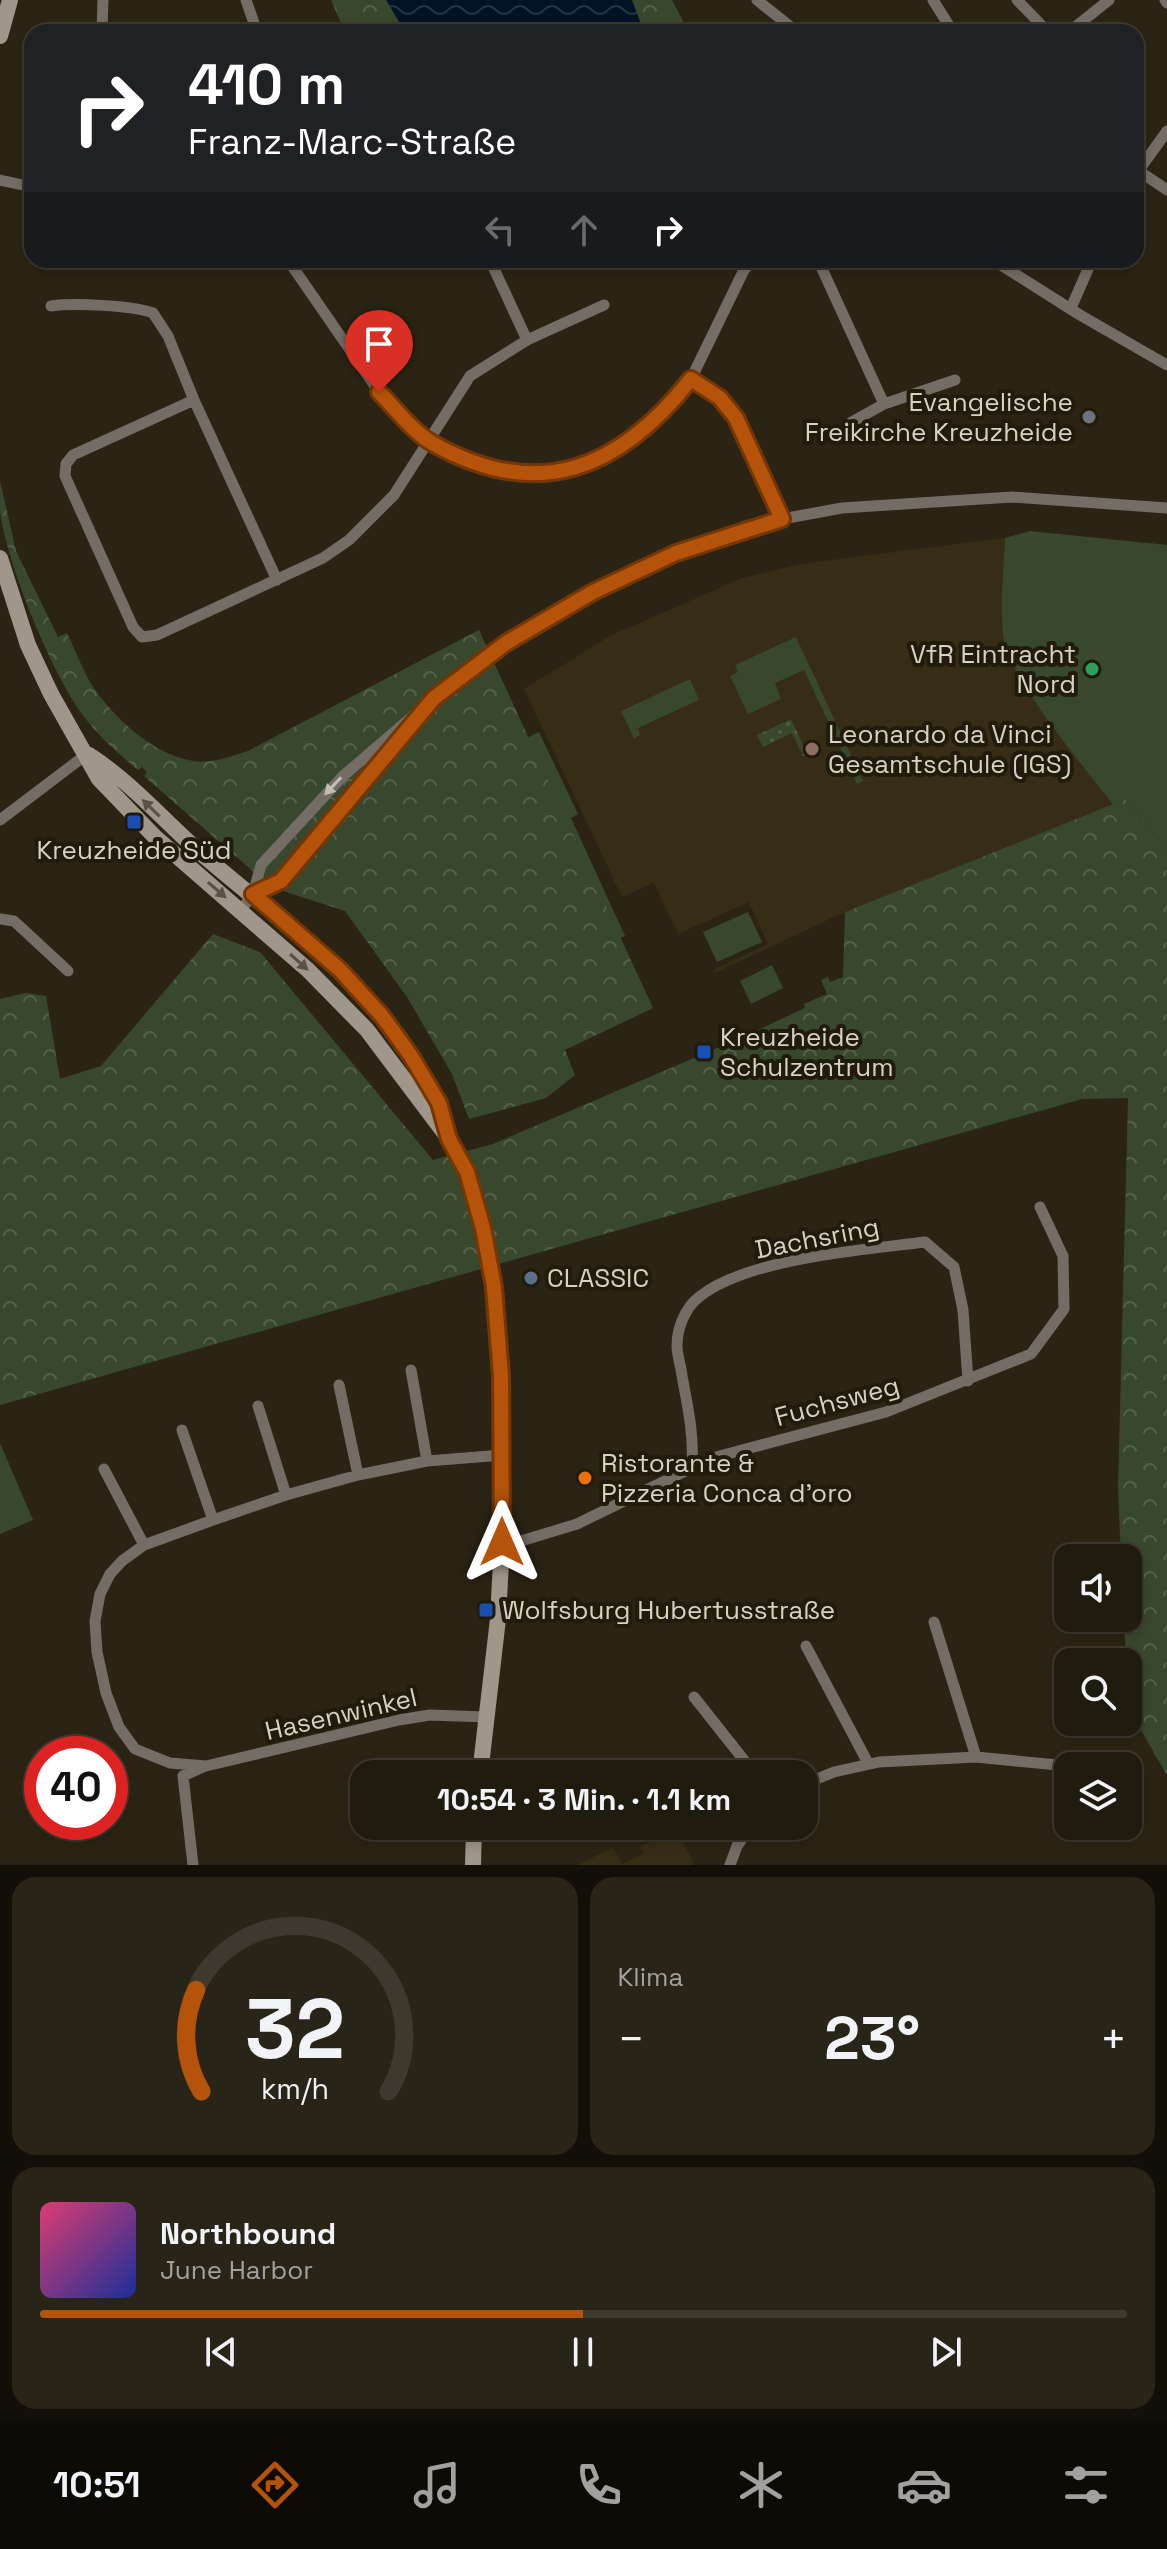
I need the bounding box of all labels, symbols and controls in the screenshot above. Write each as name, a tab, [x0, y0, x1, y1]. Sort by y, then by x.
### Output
text: 410 m	[188, 49, 345, 120]
icon: right	[56, 56, 160, 160]
text: Franz-Marc-Straße	[188, 119, 516, 165]
icon: left	[478, 208, 522, 252]
icon: ahead	[562, 208, 606, 252]
icon: right	[646, 208, 690, 252]
pin	[345, 310, 413, 392]
icon: arrive	[357, 322, 401, 366]
place label: Evangelische Freikirche Kreuzheide	[805, 385, 1073, 449]
marker: Evangelische Freikirche Kreuzheide	[1080, 408, 1098, 426]
place label: VfR Eintracht Nord	[910, 637, 1076, 701]
marker: VfR Eintracht Nord	[1083, 660, 1101, 678]
place label: Leonardo da Vinci Gesamtschule (IGS)	[828, 717, 1071, 781]
marker: Leonardo da Vinci Gesamtschule (IGS)	[803, 740, 821, 758]
one-way arrow	[325, 777, 343, 796]
one-way arrow	[142, 799, 161, 817]
marker: Kreuzheide Süd	[125, 813, 143, 831]
place label: Kreuzheide Süd	[36, 833, 232, 867]
one-way arrow	[207, 881, 227, 898]
one-way arrow	[289, 953, 308, 971]
place label: Kreuzheide Schulzentrum	[720, 1020, 894, 1084]
marker: Kreuzheide Schulzentrum	[695, 1043, 713, 1061]
street label: Dachsring	[752, 1209, 882, 1267]
place label: CLASSIC	[547, 1261, 649, 1295]
marker: CLASSIC	[522, 1269, 540, 1287]
street label: Fuchsweg	[771, 1368, 903, 1434]
place label: Ristorante & Pizzeria Conca d'oro	[601, 1446, 853, 1510]
marker: Ristorante & Pizzeria Conca d'oro	[576, 1469, 594, 1487]
position arrow	[460, 1500, 544, 1584]
map controls	[1054, 1544, 1142, 1840]
button: sound	[1054, 1544, 1142, 1632]
place label: Wolfsburg Hubertusstraße	[502, 1593, 835, 1627]
marker: Wolfsburg Hubertusstraße	[477, 1601, 495, 1619]
button: search	[1054, 1648, 1142, 1736]
street label: Hasenwinkel	[262, 1680, 420, 1748]
speed limit sign: 40	[24, 1736, 128, 1840]
button: layers	[1054, 1752, 1142, 1840]
text: 10:54 · 3 Min. · 1.1 km	[437, 1780, 731, 1819]
text: Klima	[618, 1960, 683, 1994]
text: 32	[245, 1976, 345, 2082]
text: 23°	[824, 2000, 920, 2077]
text: −	[618, 2011, 645, 2067]
text: +	[1100, 2011, 1127, 2067]
text: km/h	[261, 2071, 329, 2107]
text: Northbound	[160, 2214, 336, 2253]
text: June Harbor	[160, 2253, 313, 2287]
icon: previous	[199, 2330, 243, 2374]
icon: pause	[561, 2330, 605, 2374]
icon: next	[924, 2330, 968, 2374]
icon: directions	[247, 2457, 303, 2513]
icon: music	[409, 2457, 465, 2513]
icon: phone	[571, 2457, 627, 2513]
icon: climate	[733, 2457, 789, 2513]
icon: car	[896, 2457, 952, 2513]
icon: filters	[1058, 2457, 1114, 2513]
text: 10:51	[53, 2462, 141, 2508]

